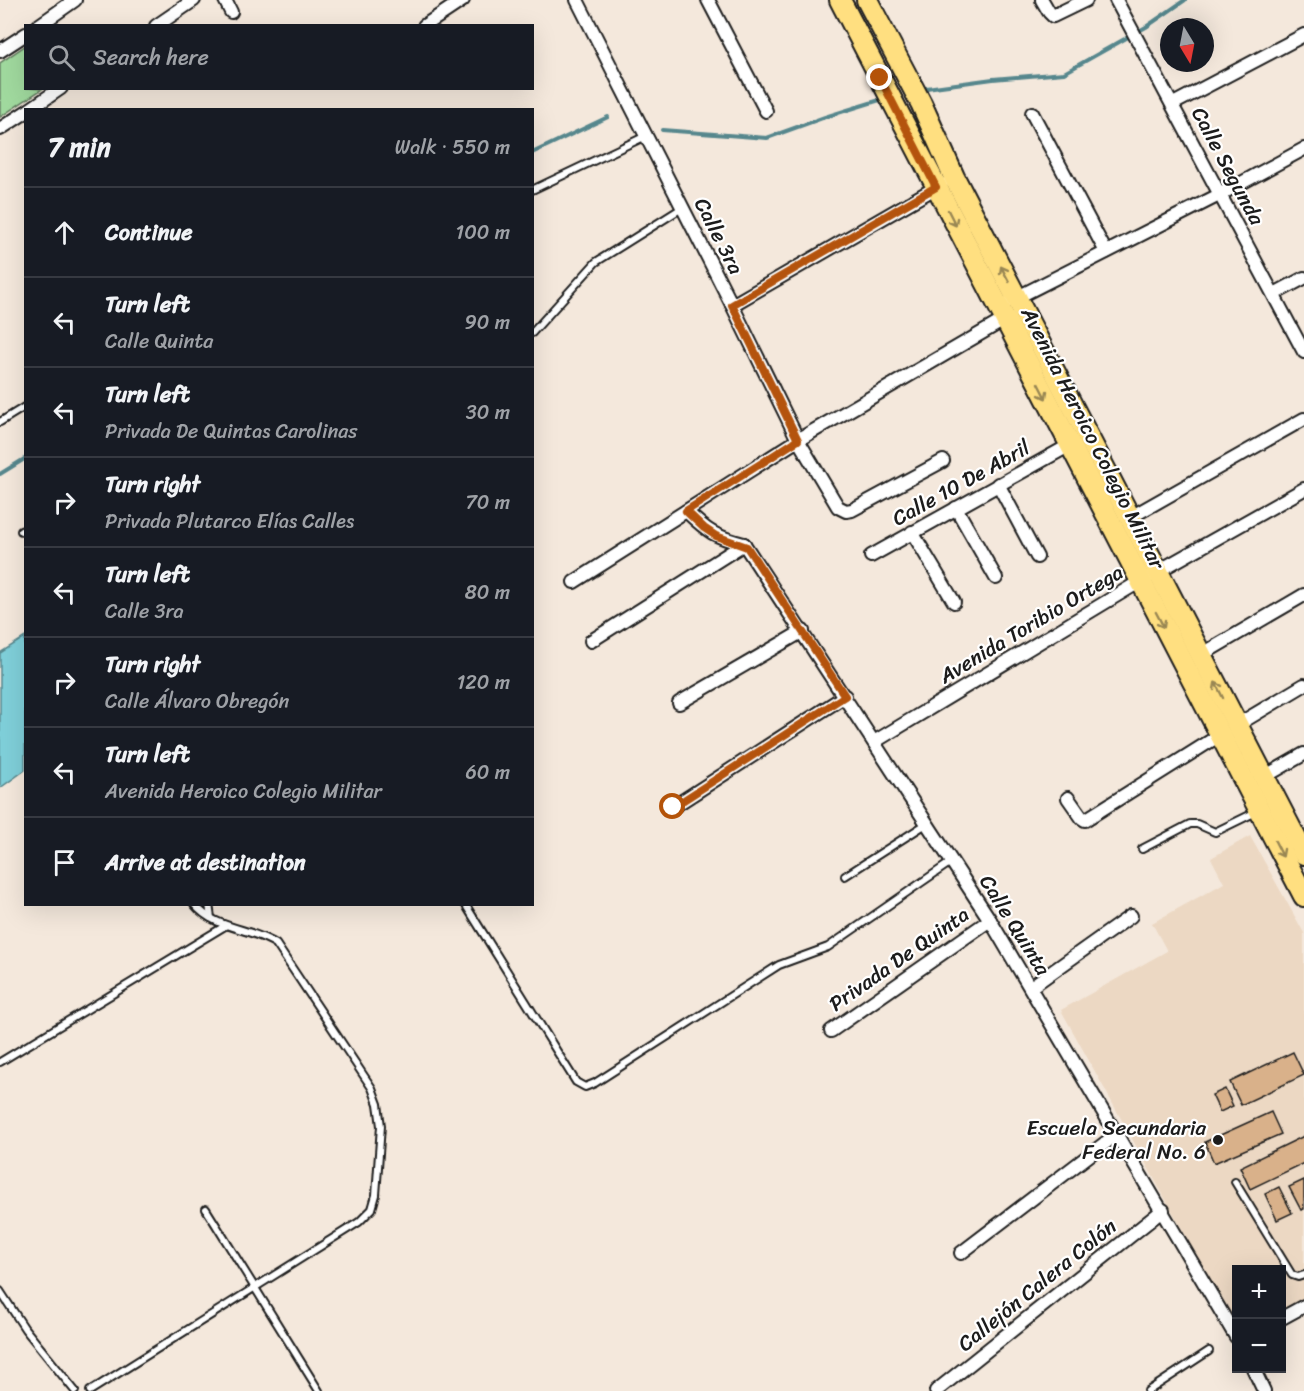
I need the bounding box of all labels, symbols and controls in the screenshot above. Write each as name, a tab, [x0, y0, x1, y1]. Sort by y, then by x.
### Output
north arrow	[1160, 18, 1214, 72]
search box	[24, 24, 534, 90]
text: Search here	[93, 38, 209, 77]
icon: search	[45, 41, 78, 74]
route end	[866, 64, 892, 90]
street label: Calle Segunda	[1181, 100, 1275, 233]
text: 7 min	[48, 124, 111, 170]
text: Walk · 550 m	[395, 130, 510, 165]
street label: Calle 3ra	[683, 191, 755, 282]
one-way arrow	[946, 209, 958, 226]
text: Continue	[105, 213, 193, 252]
text: 100 m	[456, 215, 510, 250]
icon: ahead	[48, 216, 81, 249]
one-way arrow	[999, 266, 1010, 284]
text: Turn left	[105, 285, 190, 324]
street label: Avenida Heroico Colegio Militar	[1010, 299, 1177, 577]
text: 90 m	[465, 305, 510, 340]
icon: left	[48, 306, 81, 339]
text: Calle Quinta	[105, 324, 213, 359]
text: Turn left	[105, 375, 190, 414]
one-way arrow	[1036, 382, 1048, 399]
text: 30 m	[466, 395, 510, 430]
icon: left	[48, 396, 81, 429]
text: Privada De Quintas Carolinas	[105, 414, 358, 449]
street label: Calle 10 De Abril	[885, 429, 1038, 537]
text: Turn right	[105, 465, 200, 504]
text: 70 m	[465, 485, 510, 520]
icon: right	[48, 486, 81, 519]
text: Privada Plutarco Elías Calles	[105, 504, 354, 539]
street label: Avenida Toribio Ortega	[930, 553, 1131, 695]
text: Turn left	[105, 555, 190, 594]
text: 80 m	[465, 575, 510, 610]
icon: left	[48, 576, 81, 609]
text: Calle 3ra	[105, 594, 184, 629]
one-way arrow	[1155, 611, 1166, 629]
text: Turn right	[105, 645, 200, 684]
text: 120 m	[457, 665, 510, 700]
icon: right	[48, 666, 81, 699]
one-way arrow	[1213, 682, 1225, 700]
text: Calle Álvaro Obregón	[105, 684, 289, 719]
text: Turn left	[105, 735, 190, 774]
text: 60 m	[465, 755, 510, 790]
icon: left	[48, 756, 81, 789]
text: Avenida Heroico Colegio Militar	[105, 774, 382, 809]
route start	[659, 793, 685, 819]
one-way arrow	[1274, 840, 1286, 858]
text: Arrive at destination	[105, 843, 306, 882]
icon: arrive	[48, 846, 81, 879]
street label: Calle Quinta	[969, 867, 1061, 984]
street label: Privada De Quinta	[821, 896, 978, 1022]
place label: Escuela Secundaria Federal No. 6	[1027, 1109, 1206, 1171]
marker: Escuela Secundaria Federal No. 6	[1211, 1133, 1225, 1147]
street label: Callejón Calera Colón	[949, 1208, 1125, 1362]
map controls	[1232, 1265, 1286, 1373]
button: +	[1232, 1265, 1286, 1319]
button: −	[1232, 1319, 1286, 1373]

